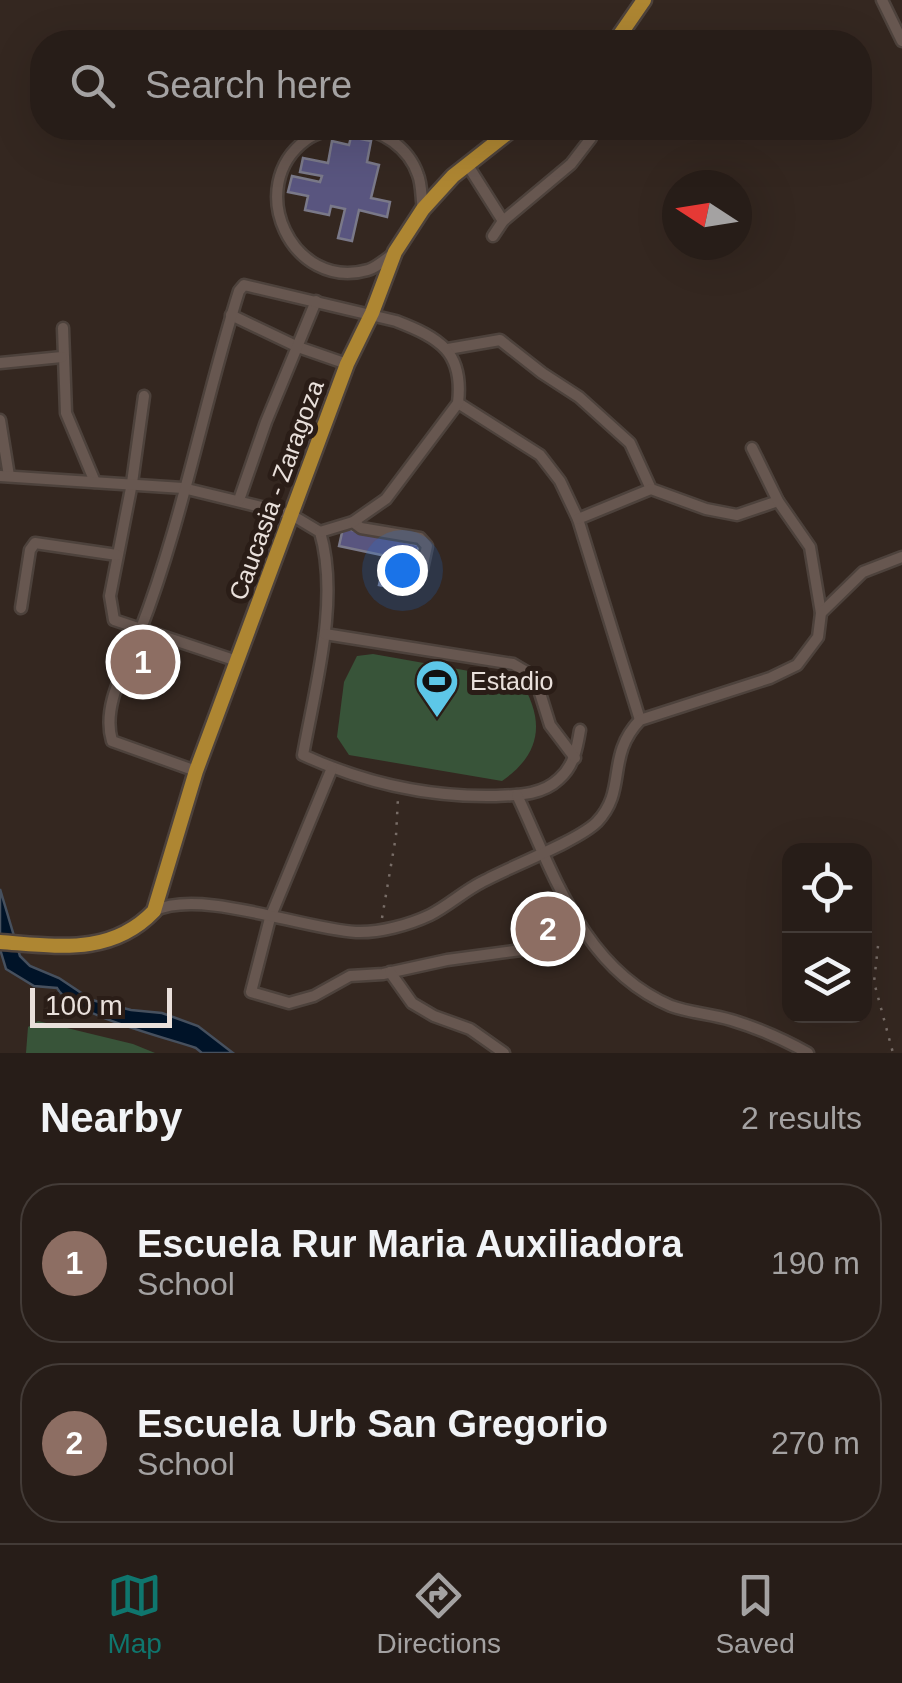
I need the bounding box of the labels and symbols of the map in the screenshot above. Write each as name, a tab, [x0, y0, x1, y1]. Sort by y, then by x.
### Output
north arrow	[662, 170, 752, 260]
street label: Caucasia - Zaragoza	[223, 376, 329, 604]
your location	[377, 545, 428, 596]
pin: 1	[110, 624, 176, 700]
sports icon: Estadio	[414, 658, 460, 719]
place label: Estadio	[470, 667, 553, 695]
pin: 2	[516, 892, 580, 966]
scale bar	[30, 983, 172, 1028]

